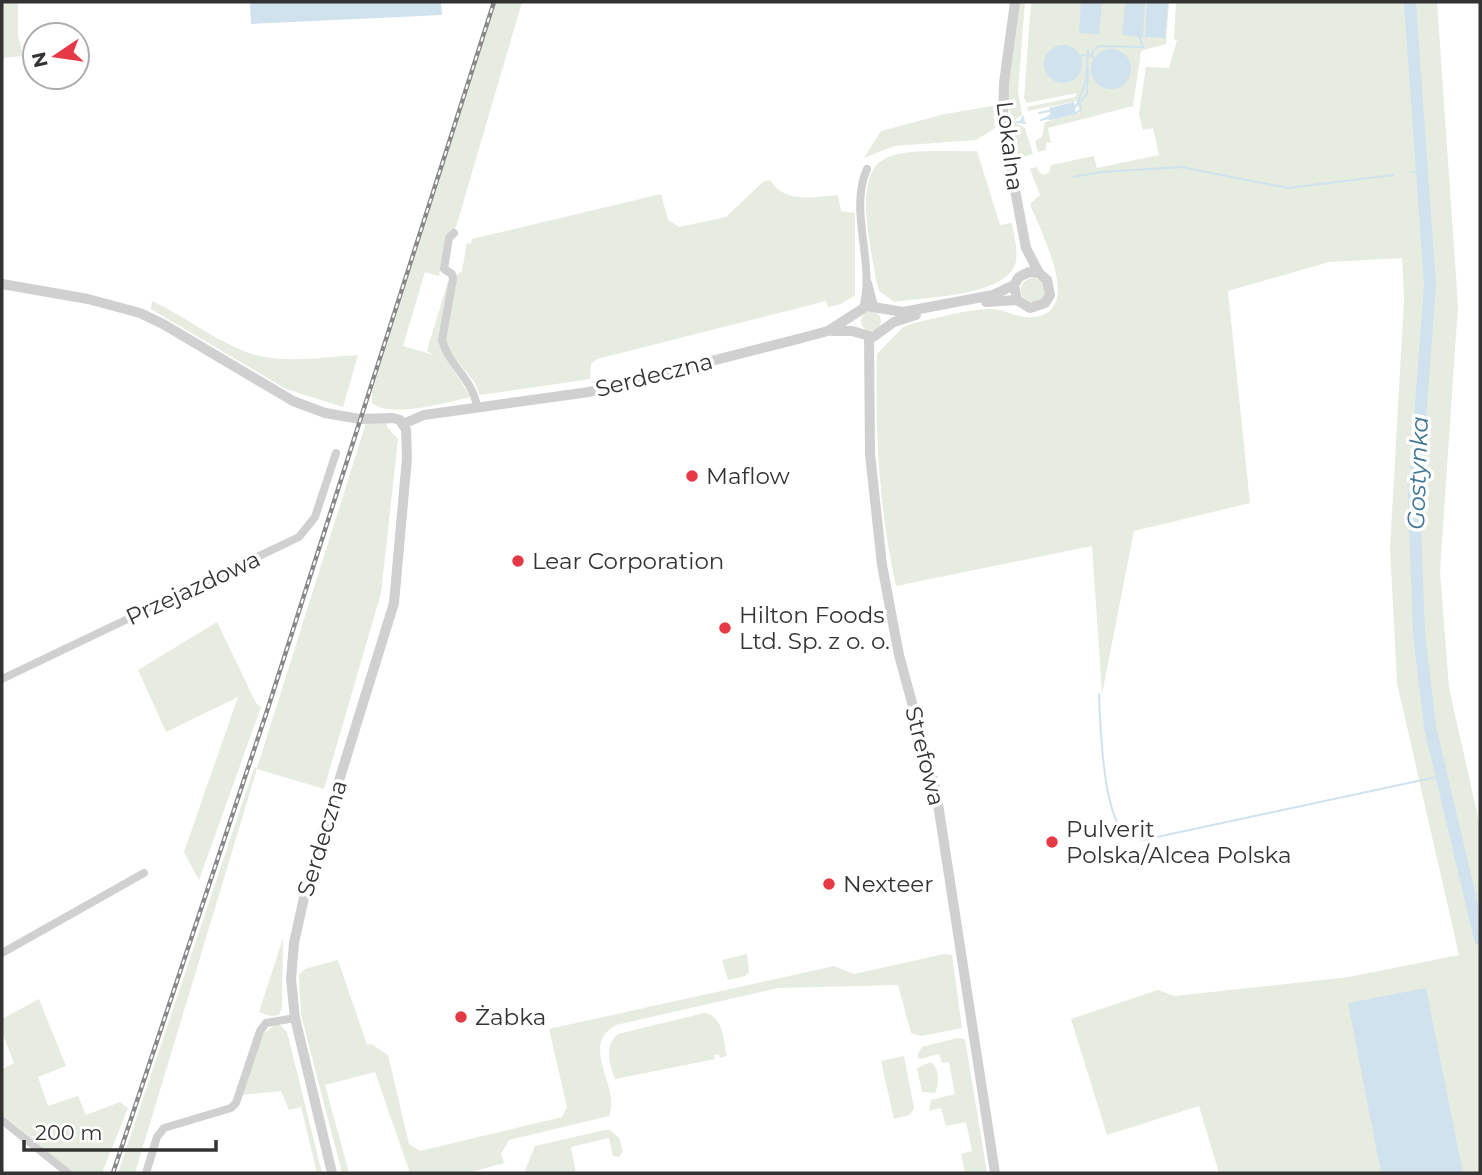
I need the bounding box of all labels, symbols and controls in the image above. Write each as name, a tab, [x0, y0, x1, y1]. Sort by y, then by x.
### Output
north arrow	[21, 21, 91, 91]
text: N	[27, 50, 53, 70]
street label: Lokalna	[991, 100, 1029, 192]
street label: Serdeczna	[592, 347, 716, 403]
water label: Gostynka	[1401, 416, 1434, 530]
place label: Maflow	[706, 462, 791, 490]
marker: Maflow	[684, 468, 700, 484]
street label: Przejazdowa	[121, 545, 265, 631]
place label: Lear Corporation	[532, 547, 724, 575]
marker: Lear Corporation	[510, 553, 526, 569]
place label: Hilton Foods Ltd. Sp. z o. o.	[739, 601, 890, 655]
marker: Hilton Foods Ltd. Sp. z o. o.	[717, 620, 733, 636]
street label: Strefowa	[899, 703, 951, 809]
street label: Serdeczna	[291, 776, 353, 900]
place label: Pulverit Polska/Alcea Polska	[1066, 815, 1292, 869]
marker: Pulverit Polska/Alcea Polska	[1044, 834, 1060, 850]
place label: Nexteer	[843, 870, 933, 898]
marker: Nexteer	[821, 876, 837, 892]
place label: Żabka	[475, 1003, 546, 1031]
marker: Żabka	[453, 1009, 469, 1025]
scale bar	[24, 1108, 217, 1152]
text: 200 m	[35, 1120, 102, 1145]

